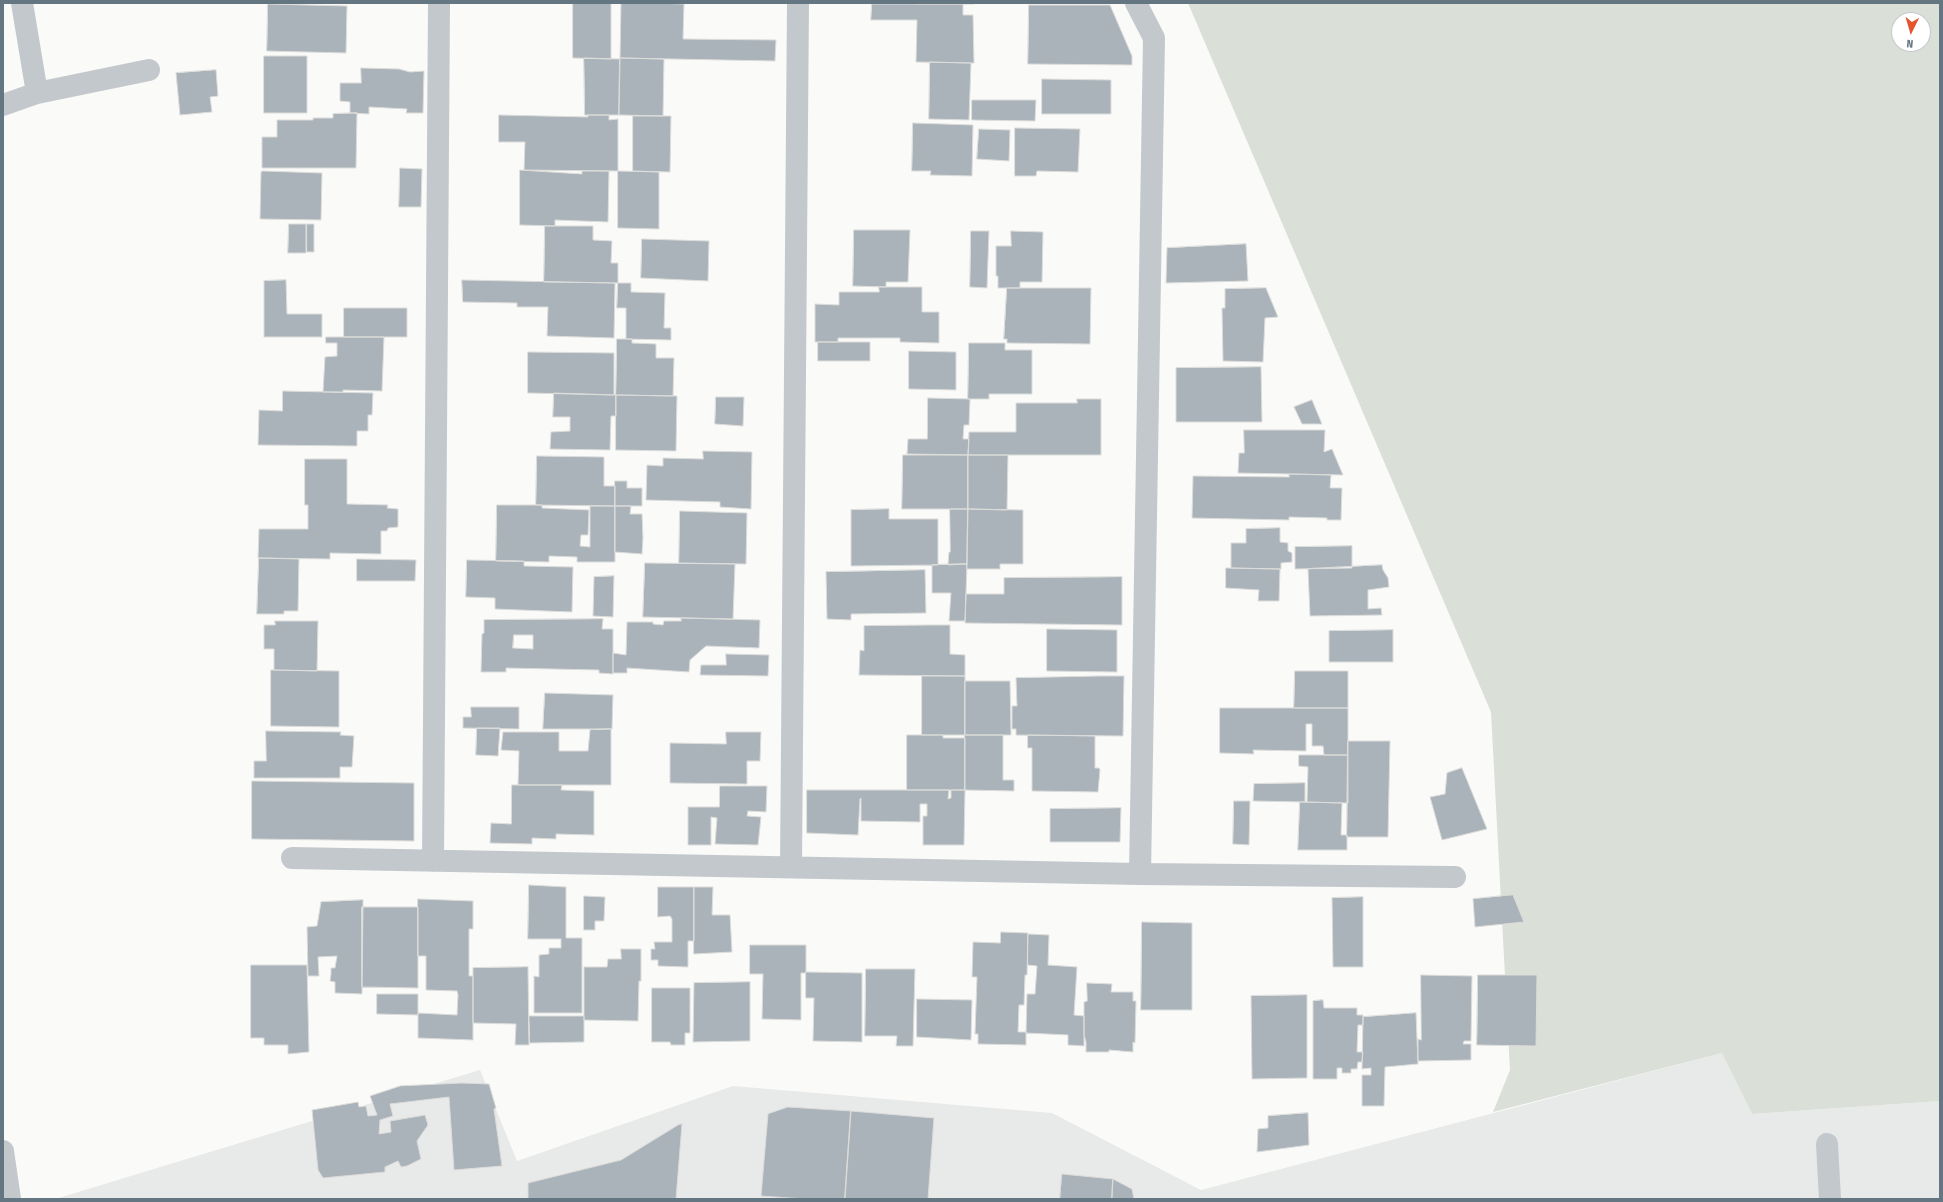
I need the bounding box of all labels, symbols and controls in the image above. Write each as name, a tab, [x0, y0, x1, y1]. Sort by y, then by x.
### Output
north arrow	[1891, 12, 1931, 52]
text: N	[1906, 37, 1914, 50]

